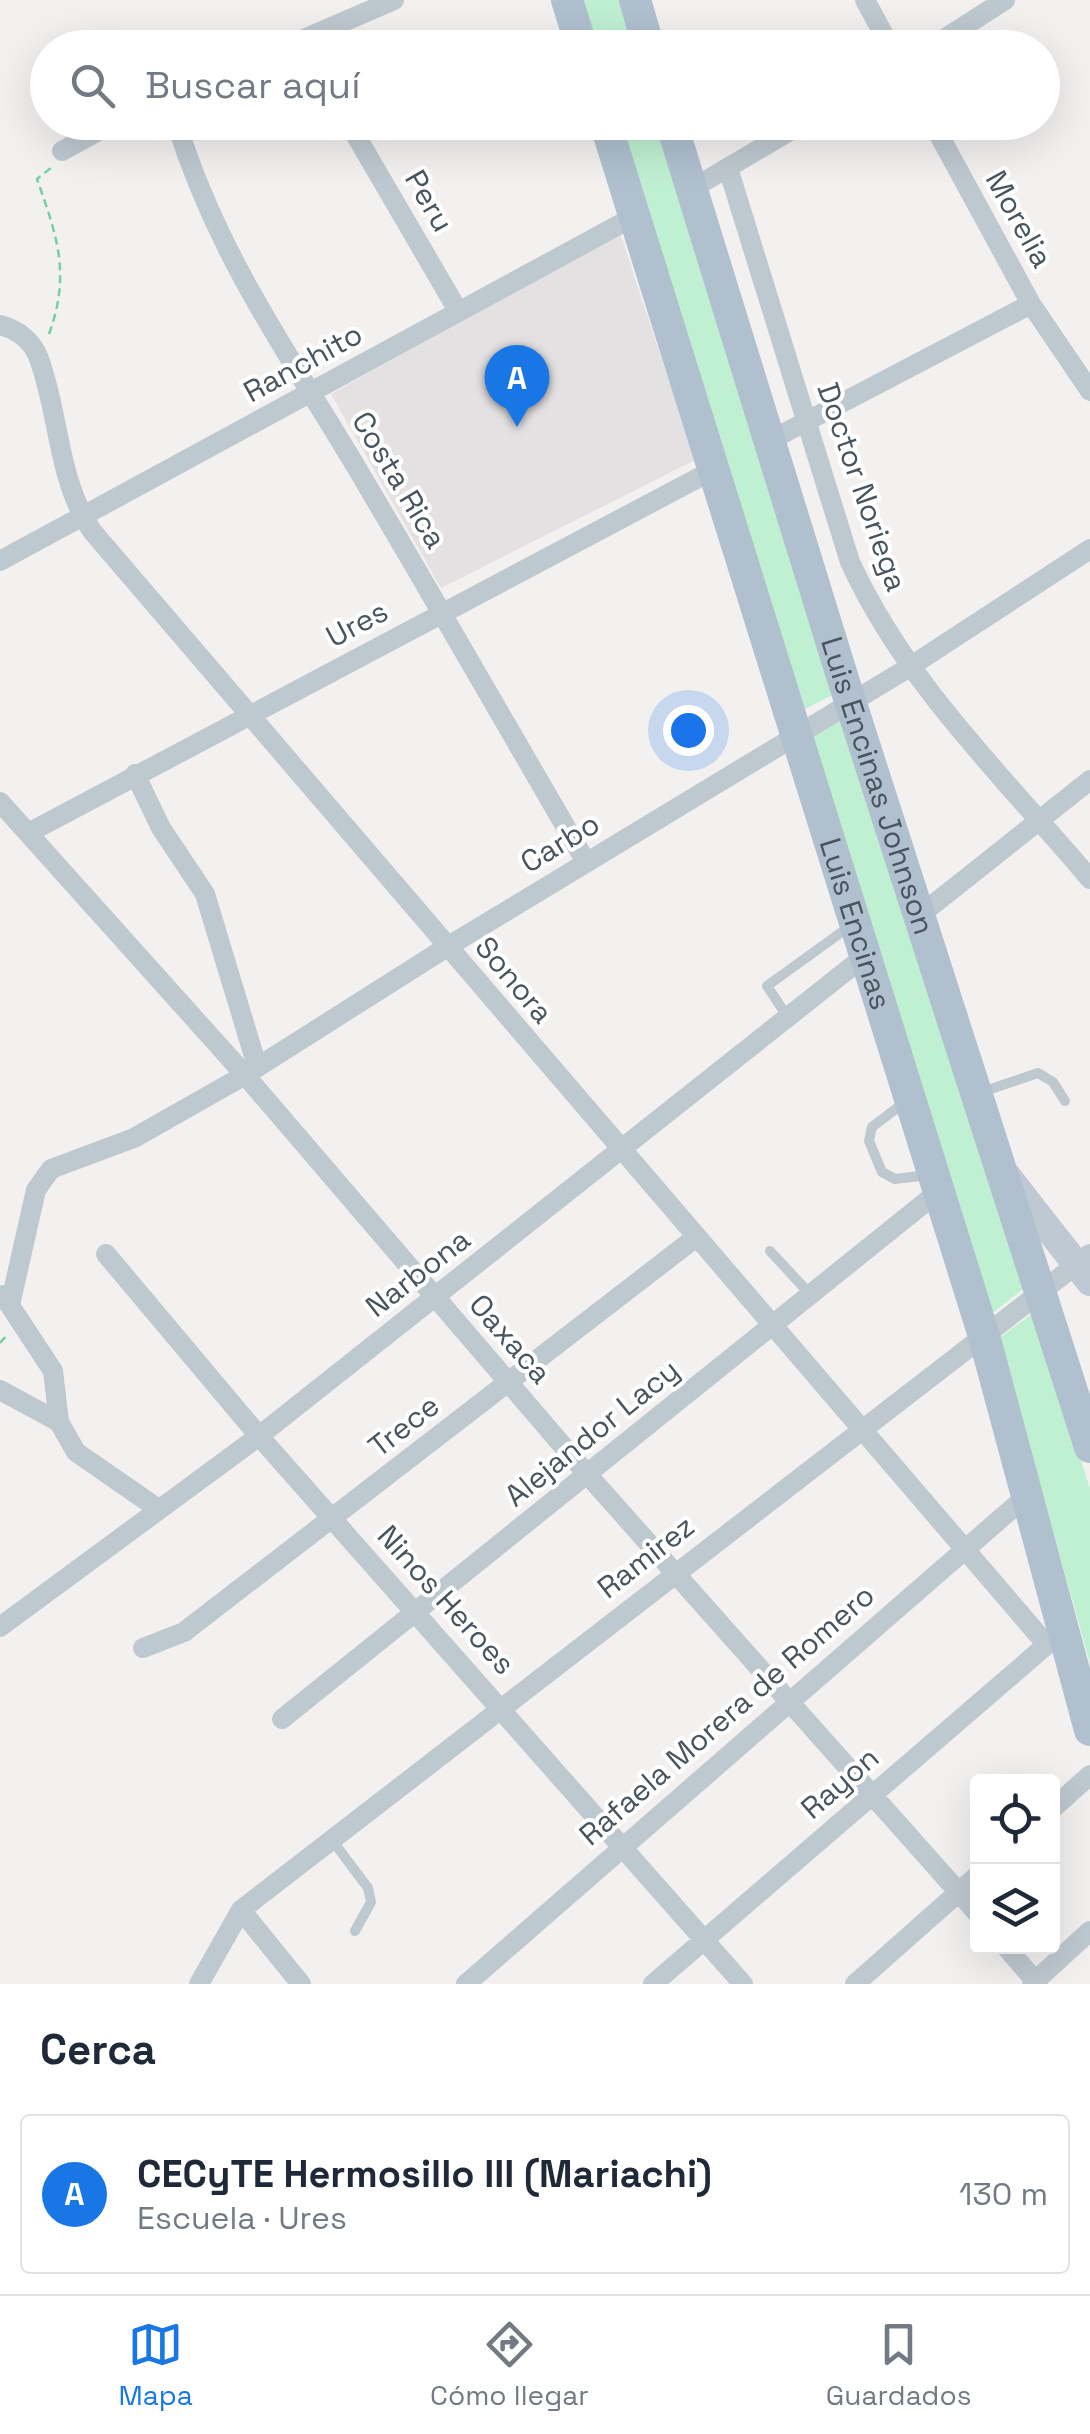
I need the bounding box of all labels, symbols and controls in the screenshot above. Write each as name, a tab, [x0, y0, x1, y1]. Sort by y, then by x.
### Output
search box	[30, 30, 1060, 140]
icon: search	[65, 58, 120, 113]
text: Buscar aquí	[145, 61, 360, 109]
street label: Peru	[396, 163, 463, 239]
street label: Morelia	[977, 163, 1062, 274]
street label: Ranchito	[236, 314, 369, 411]
pin: A	[484, 344, 550, 427]
street label: Doctor Noriega	[809, 377, 916, 596]
street label: Costa Rica	[343, 404, 456, 556]
street label: Ures	[319, 591, 394, 656]
street label: Luis Encinas Johnson	[813, 632, 943, 938]
your location	[663, 705, 714, 756]
street label: Carbo	[513, 804, 607, 881]
street label: Luis Encinas	[812, 834, 898, 1014]
street label: Sonora	[467, 928, 562, 1031]
street label: Narbona	[358, 1220, 478, 1326]
street label: Oaxaca	[461, 1286, 560, 1392]
street label: Alejandor Lacy	[496, 1350, 687, 1515]
street label: Trece	[360, 1386, 447, 1465]
street label: Ramirez	[589, 1506, 702, 1607]
street label: Ninos Heroes	[369, 1517, 524, 1683]
street label: Rafaela Morera de Romero	[571, 1576, 882, 1854]
street label: Rayon	[793, 1738, 887, 1827]
map controls	[970, 1774, 1060, 1954]
button: locate	[970, 1774, 1060, 1864]
button: layers	[970, 1864, 1060, 1954]
text: Cerca	[40, 2023, 156, 2076]
text: CECyTE Hermosillo III (Mariachi)	[137, 2150, 712, 2198]
text: A	[64, 2174, 85, 2214]
text: 130 m	[959, 2174, 1048, 2214]
text: Escuela · Ures	[137, 2198, 347, 2238]
tab: Mapa	[119, 2317, 193, 2413]
tab: Cómo llegar	[430, 2317, 589, 2413]
tab: Guardados	[826, 2317, 971, 2413]

